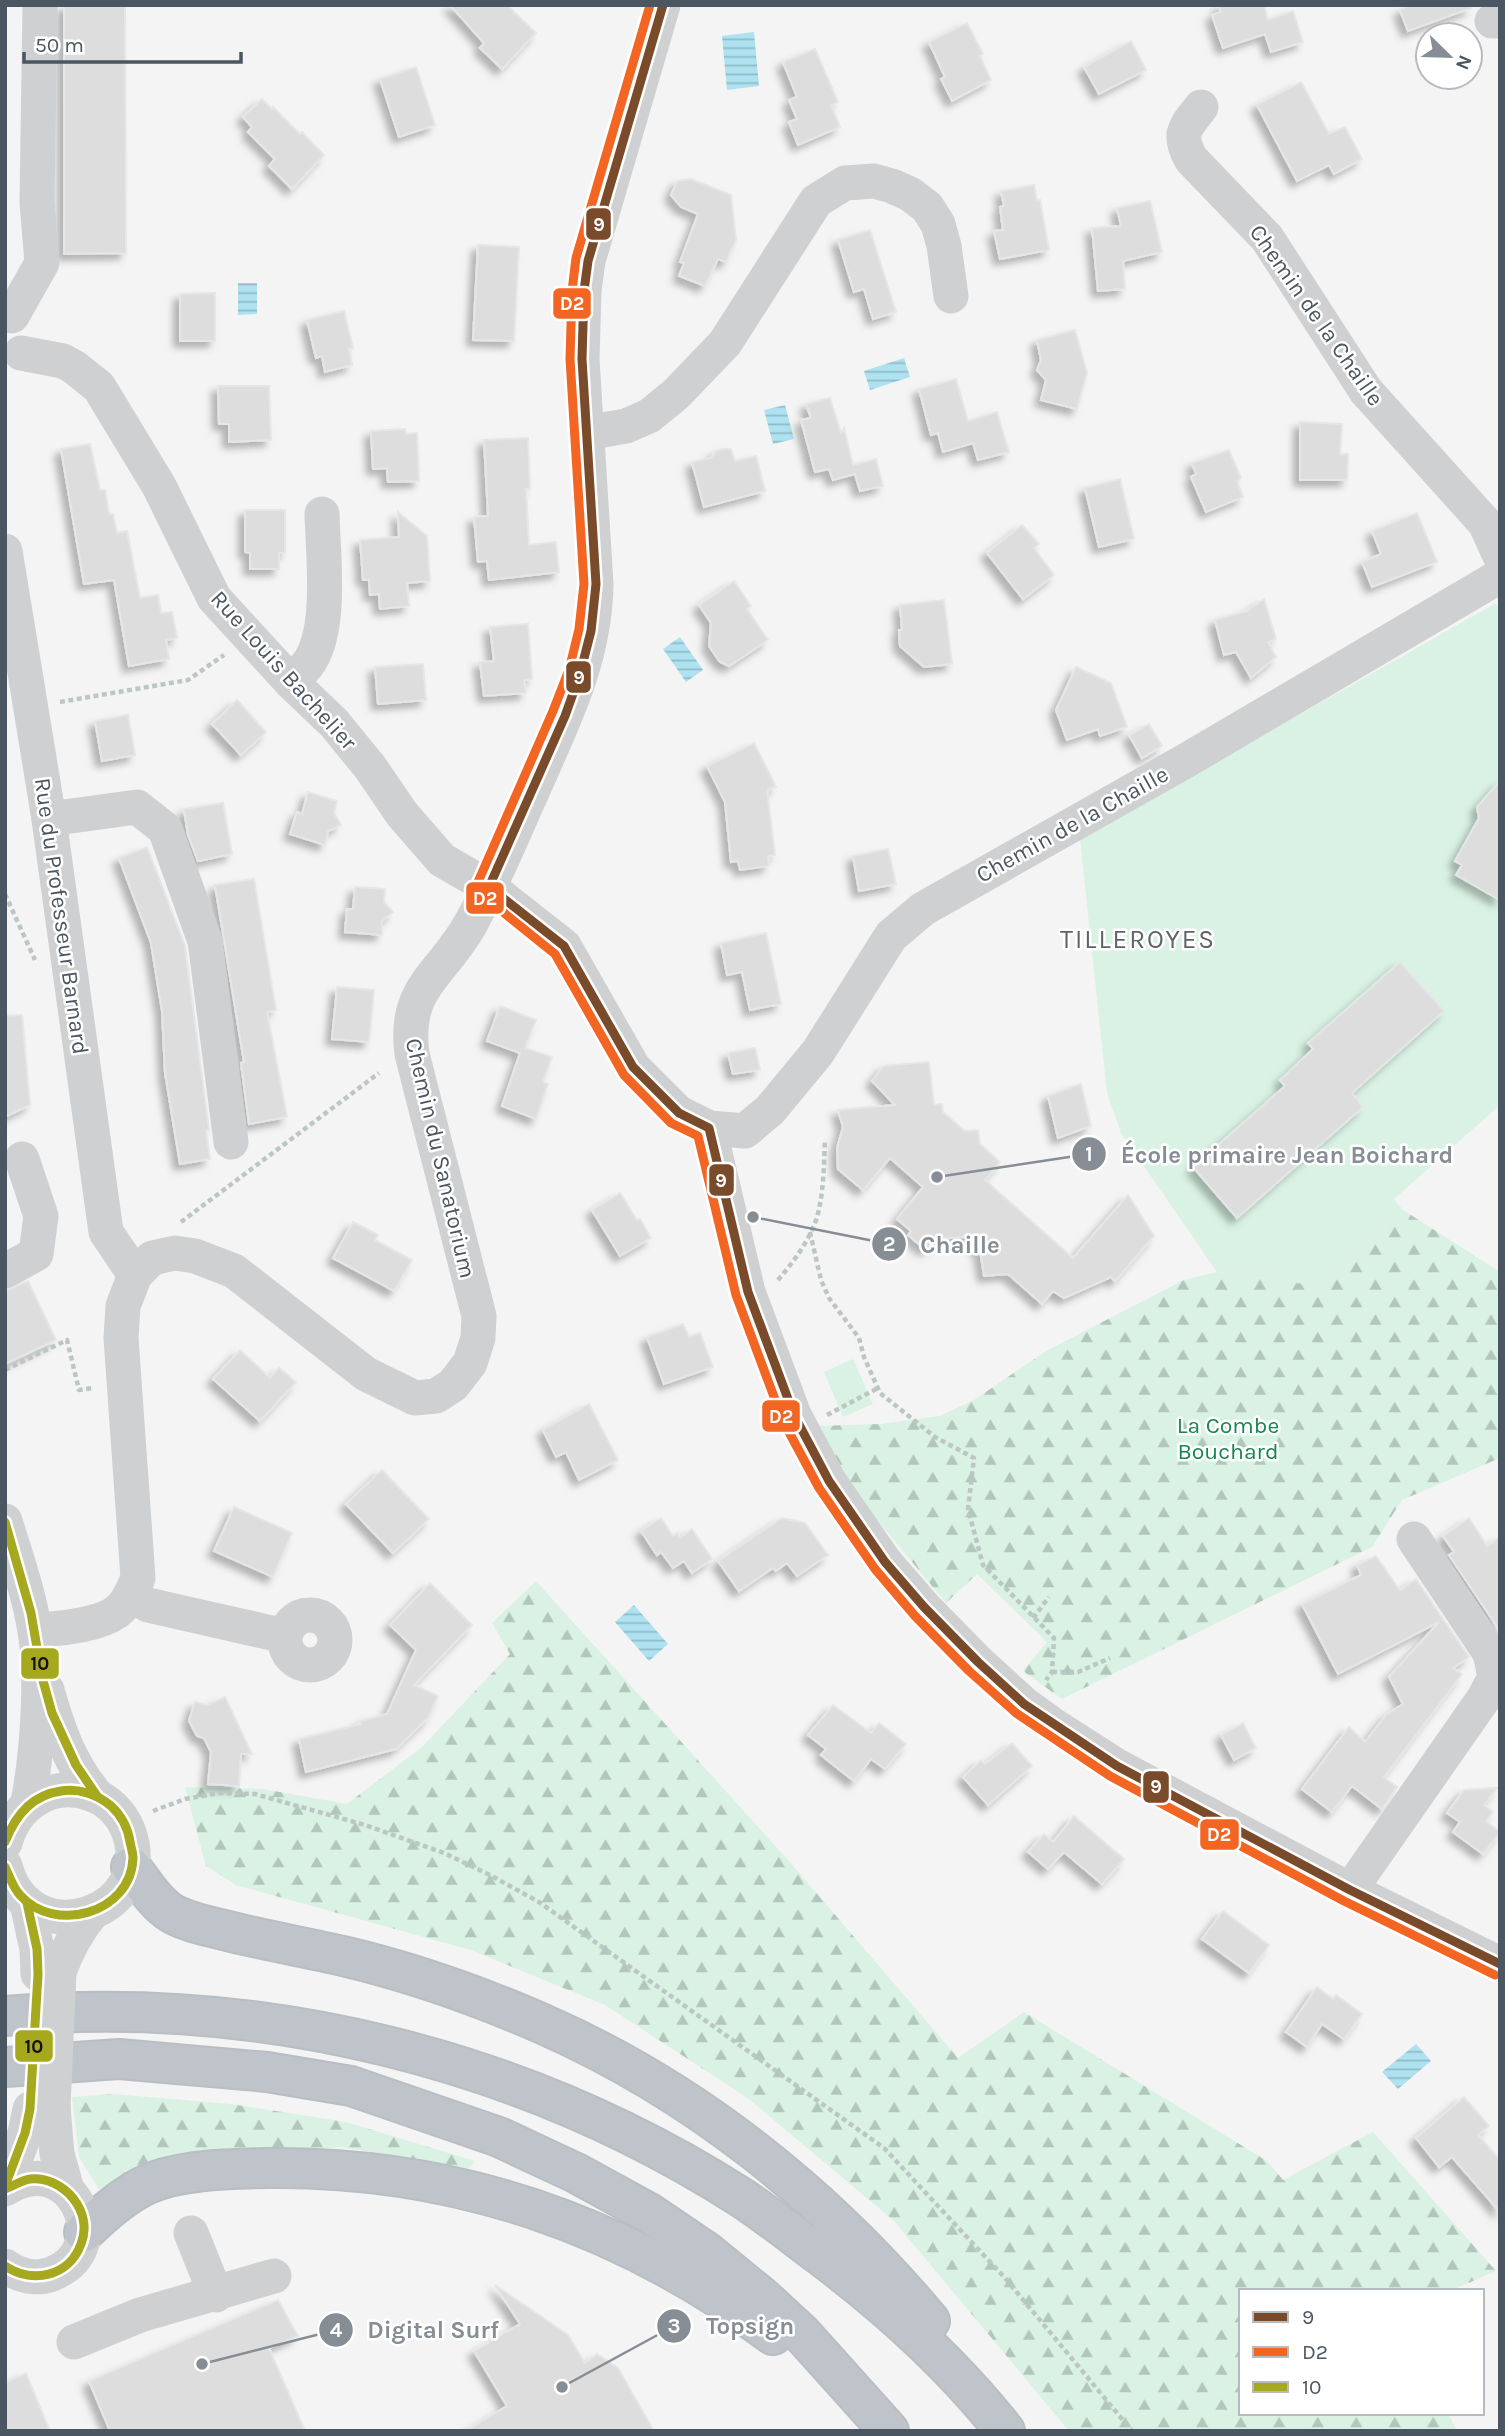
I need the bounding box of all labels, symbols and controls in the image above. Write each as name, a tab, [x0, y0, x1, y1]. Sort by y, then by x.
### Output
scale bar	[24, 21, 242, 65]
north arrow	[1414, 21, 1484, 91]
text: 50 m	[35, 33, 84, 57]
text: N	[1451, 52, 1477, 73]
line badge: 9	[585, 207, 612, 241]
text: 9	[593, 214, 605, 236]
street label: Chemin de la Chaille	[1244, 219, 1389, 411]
line badge: D2	[552, 287, 592, 320]
text: D2	[560, 293, 584, 315]
street label: Rue Louis Bachelier	[205, 585, 363, 756]
line badge: 9	[565, 660, 592, 694]
text: 9	[573, 667, 585, 689]
street label: Chemin de la Chaille	[972, 760, 1173, 888]
street label: Rue du Professeur Barnard	[29, 776, 94, 1056]
line badge: D2	[465, 881, 505, 915]
text: D2	[473, 888, 497, 910]
district label: TILLEROYES	[1060, 924, 1216, 955]
street label: Chemin du Sanatorium	[400, 1035, 481, 1281]
callout: École primaire Jean Boichard	[1072, 1132, 1467, 1177]
text: École primaire Jean Boichard	[1121, 1139, 1453, 1169]
text: 1	[1085, 1142, 1093, 1166]
line badge: 9	[708, 1163, 735, 1197]
text: 9	[715, 1170, 727, 1192]
callout: Chaille	[872, 1222, 1014, 1267]
text: Chaille	[920, 1231, 1000, 1259]
text: 2	[883, 1232, 895, 1256]
line badge: D2	[761, 1399, 801, 1433]
text: D2	[769, 1406, 793, 1428]
park label: La Combe Bouchard	[1177, 1412, 1279, 1465]
line badge: 10	[20, 1647, 60, 1680]
text: 10	[31, 1653, 49, 1675]
line badge: 9	[1142, 1770, 1170, 1804]
text: 9	[1150, 1776, 1162, 1798]
line badge: D2	[1199, 1818, 1240, 1851]
text: D2	[1207, 1824, 1231, 1846]
line badge: 10	[14, 2029, 54, 2063]
text: 10	[25, 2036, 43, 2058]
legend	[1239, 2289, 1484, 2415]
callout: Topsign	[656, 2304, 808, 2349]
text: 9	[1302, 2305, 1314, 2329]
callout: Digital Surf	[318, 2307, 513, 2352]
text: Topsign	[706, 2312, 794, 2340]
text: 3	[667, 2314, 681, 2338]
text: Digital Surf	[367, 2316, 499, 2344]
text: 4	[330, 2318, 343, 2342]
text: D2	[1302, 2340, 1328, 2364]
text: 10	[1302, 2375, 1321, 2399]

